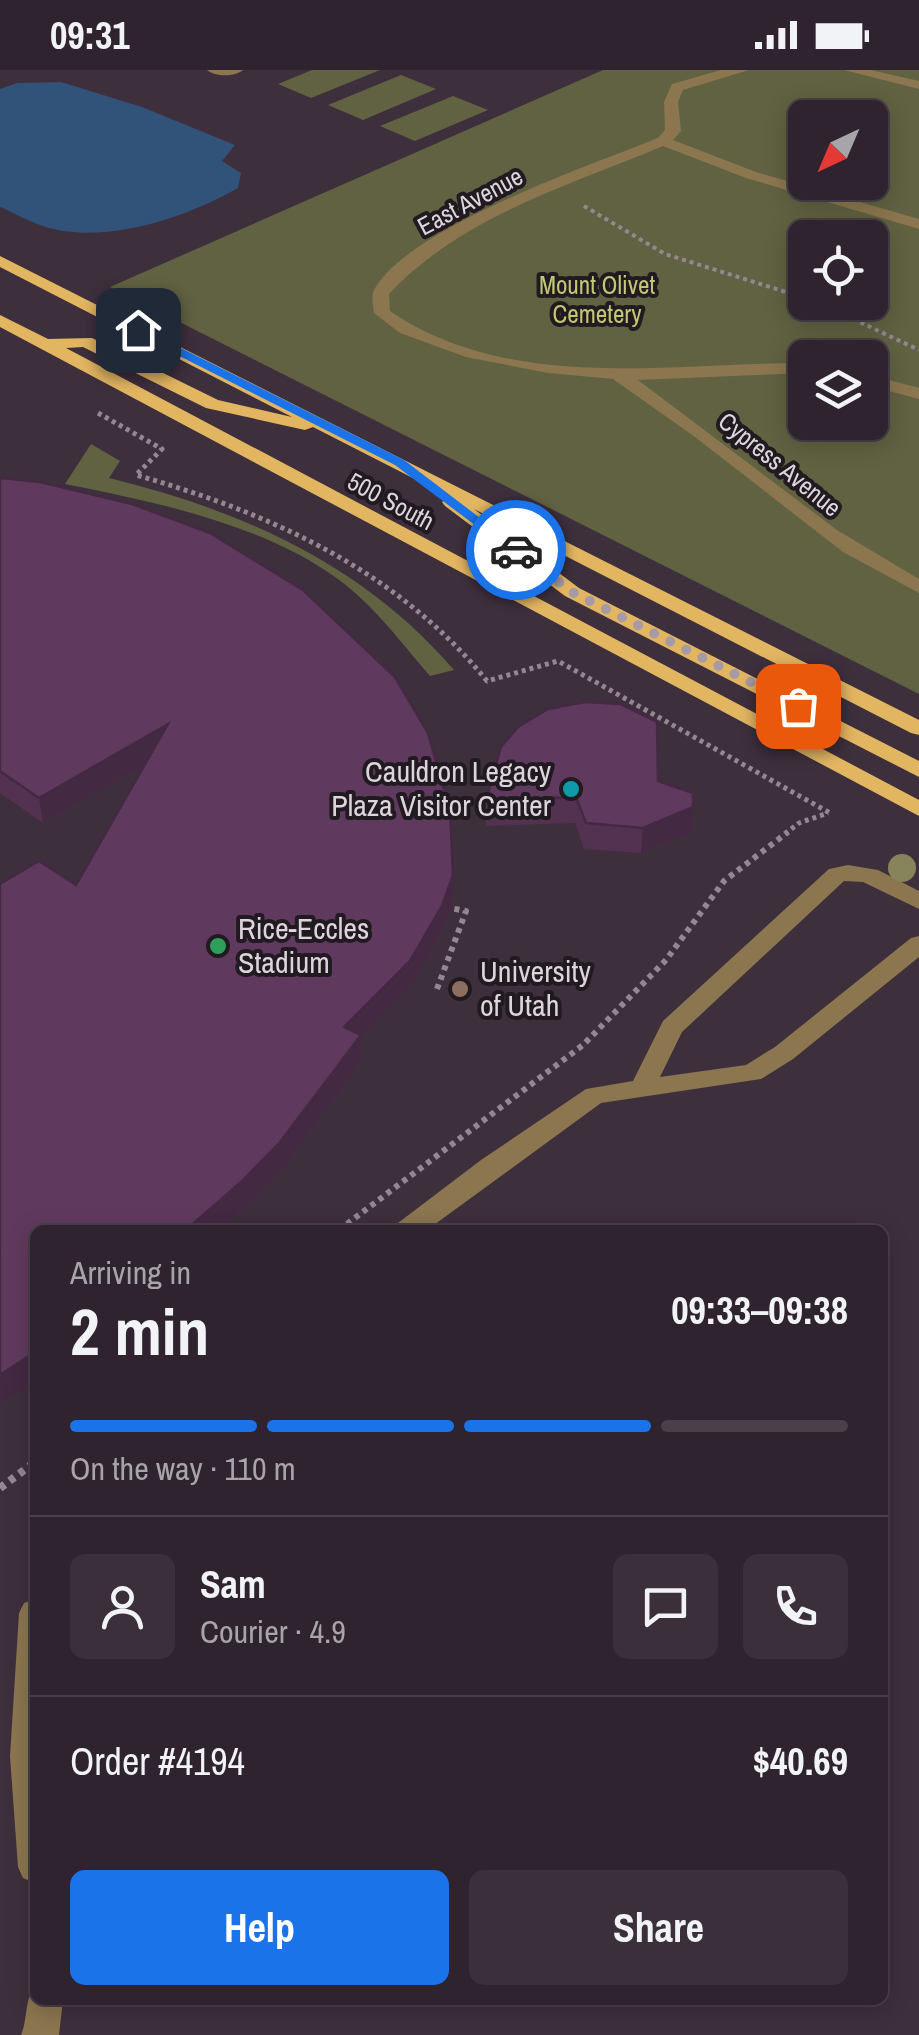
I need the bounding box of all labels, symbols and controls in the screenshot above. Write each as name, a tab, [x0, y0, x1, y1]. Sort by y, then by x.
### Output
text: 09:31	[50, 10, 130, 61]
north arrow	[788, 100, 888, 200]
map controls	[788, 100, 888, 440]
street label: East Avenue	[411, 159, 529, 243]
button: locate	[788, 220, 888, 320]
park label: Mount Olivet Cemetery	[539, 268, 655, 331]
pin	[96, 288, 181, 373]
icon: home	[111, 303, 166, 358]
button: layers	[788, 340, 888, 440]
street label: Cypress Avenue	[711, 404, 849, 524]
street label: 500 South	[342, 464, 440, 538]
courier	[466, 500, 566, 600]
icon: car	[489, 523, 544, 578]
pin	[756, 664, 841, 749]
icon: bag	[771, 679, 826, 734]
place label: Cauldron Legacy Plaza Visitor Center	[331, 751, 552, 825]
marker: Cauldron Legacy Plaza Visitor Center	[560, 778, 582, 800]
place label: Rice-Eccles Stadium	[238, 908, 369, 982]
marker: Rice-Eccles Stadium	[207, 935, 229, 957]
place label: University of Utah	[480, 951, 591, 1025]
marker: University of Utah	[449, 978, 471, 1000]
text: Arriving in	[70, 1251, 191, 1294]
text: 09:33–09:38	[671, 1285, 848, 1336]
text: 2 min	[70, 1288, 209, 1375]
text: On the way · 110 m	[70, 1447, 296, 1490]
button: person	[70, 1554, 175, 1659]
button: chat	[613, 1554, 718, 1659]
button: phone	[743, 1554, 848, 1659]
text: Sam	[200, 1559, 266, 1610]
text: Courier · 4.9	[200, 1610, 346, 1653]
text: Order #4194	[70, 1736, 245, 1787]
text: $40.69	[753, 1736, 848, 1787]
button: Help	[70, 1870, 449, 1985]
button: Share	[469, 1870, 848, 1985]

